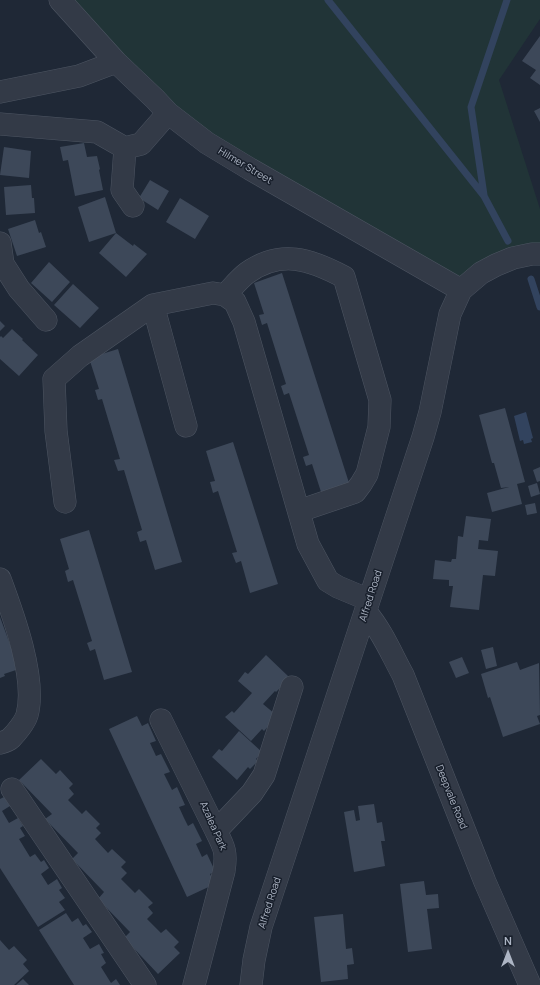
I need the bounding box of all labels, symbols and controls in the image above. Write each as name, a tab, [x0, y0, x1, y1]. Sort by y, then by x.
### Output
street label: Hilmer Street	[216, 145, 274, 187]
street label: Alfred Road	[357, 569, 385, 623]
street label: Deepvale Road	[433, 763, 469, 831]
street label: Azalea Park	[197, 800, 229, 852]
street label: Alfred Road	[256, 876, 284, 930]
north arrow	[488, 933, 528, 973]
text: N	[504, 933, 512, 948]

